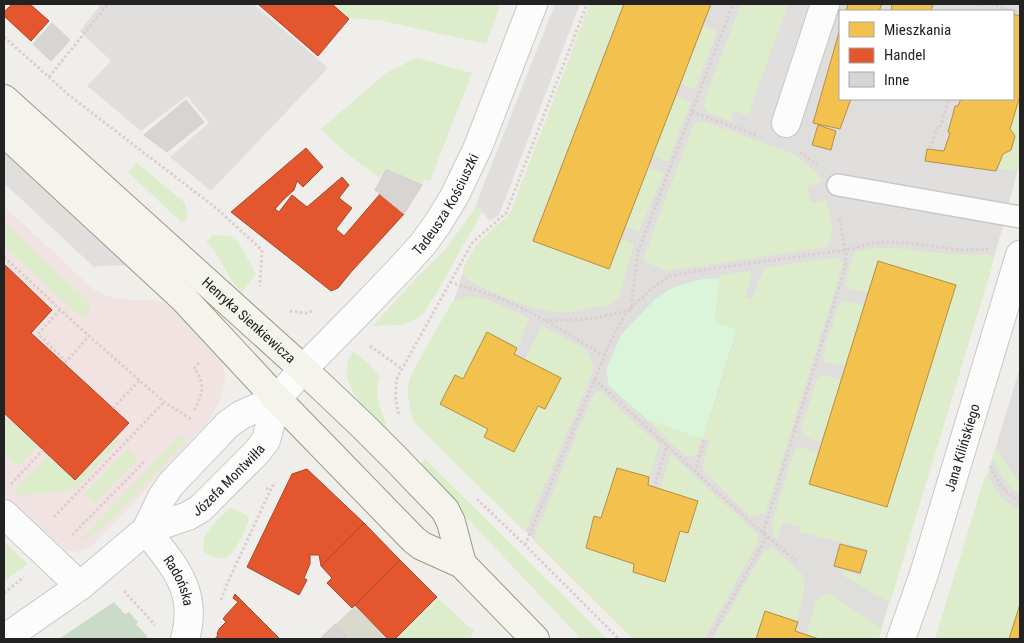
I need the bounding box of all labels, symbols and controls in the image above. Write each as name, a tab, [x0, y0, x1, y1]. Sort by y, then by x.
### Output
legend	[839, 10, 1014, 100]
text: Mieszkania	[884, 21, 951, 39]
text: Handel	[884, 46, 926, 64]
text: Inne	[884, 71, 909, 89]
street label: Tadeusza Kościuszki	[409, 151, 482, 258]
street label: Henryka Sienkiewicza	[199, 274, 299, 366]
street label: Jana Kilińskiego	[941, 402, 983, 493]
street label: Józefa Montwiłła	[190, 441, 268, 519]
street label: Radońska	[160, 552, 197, 607]

